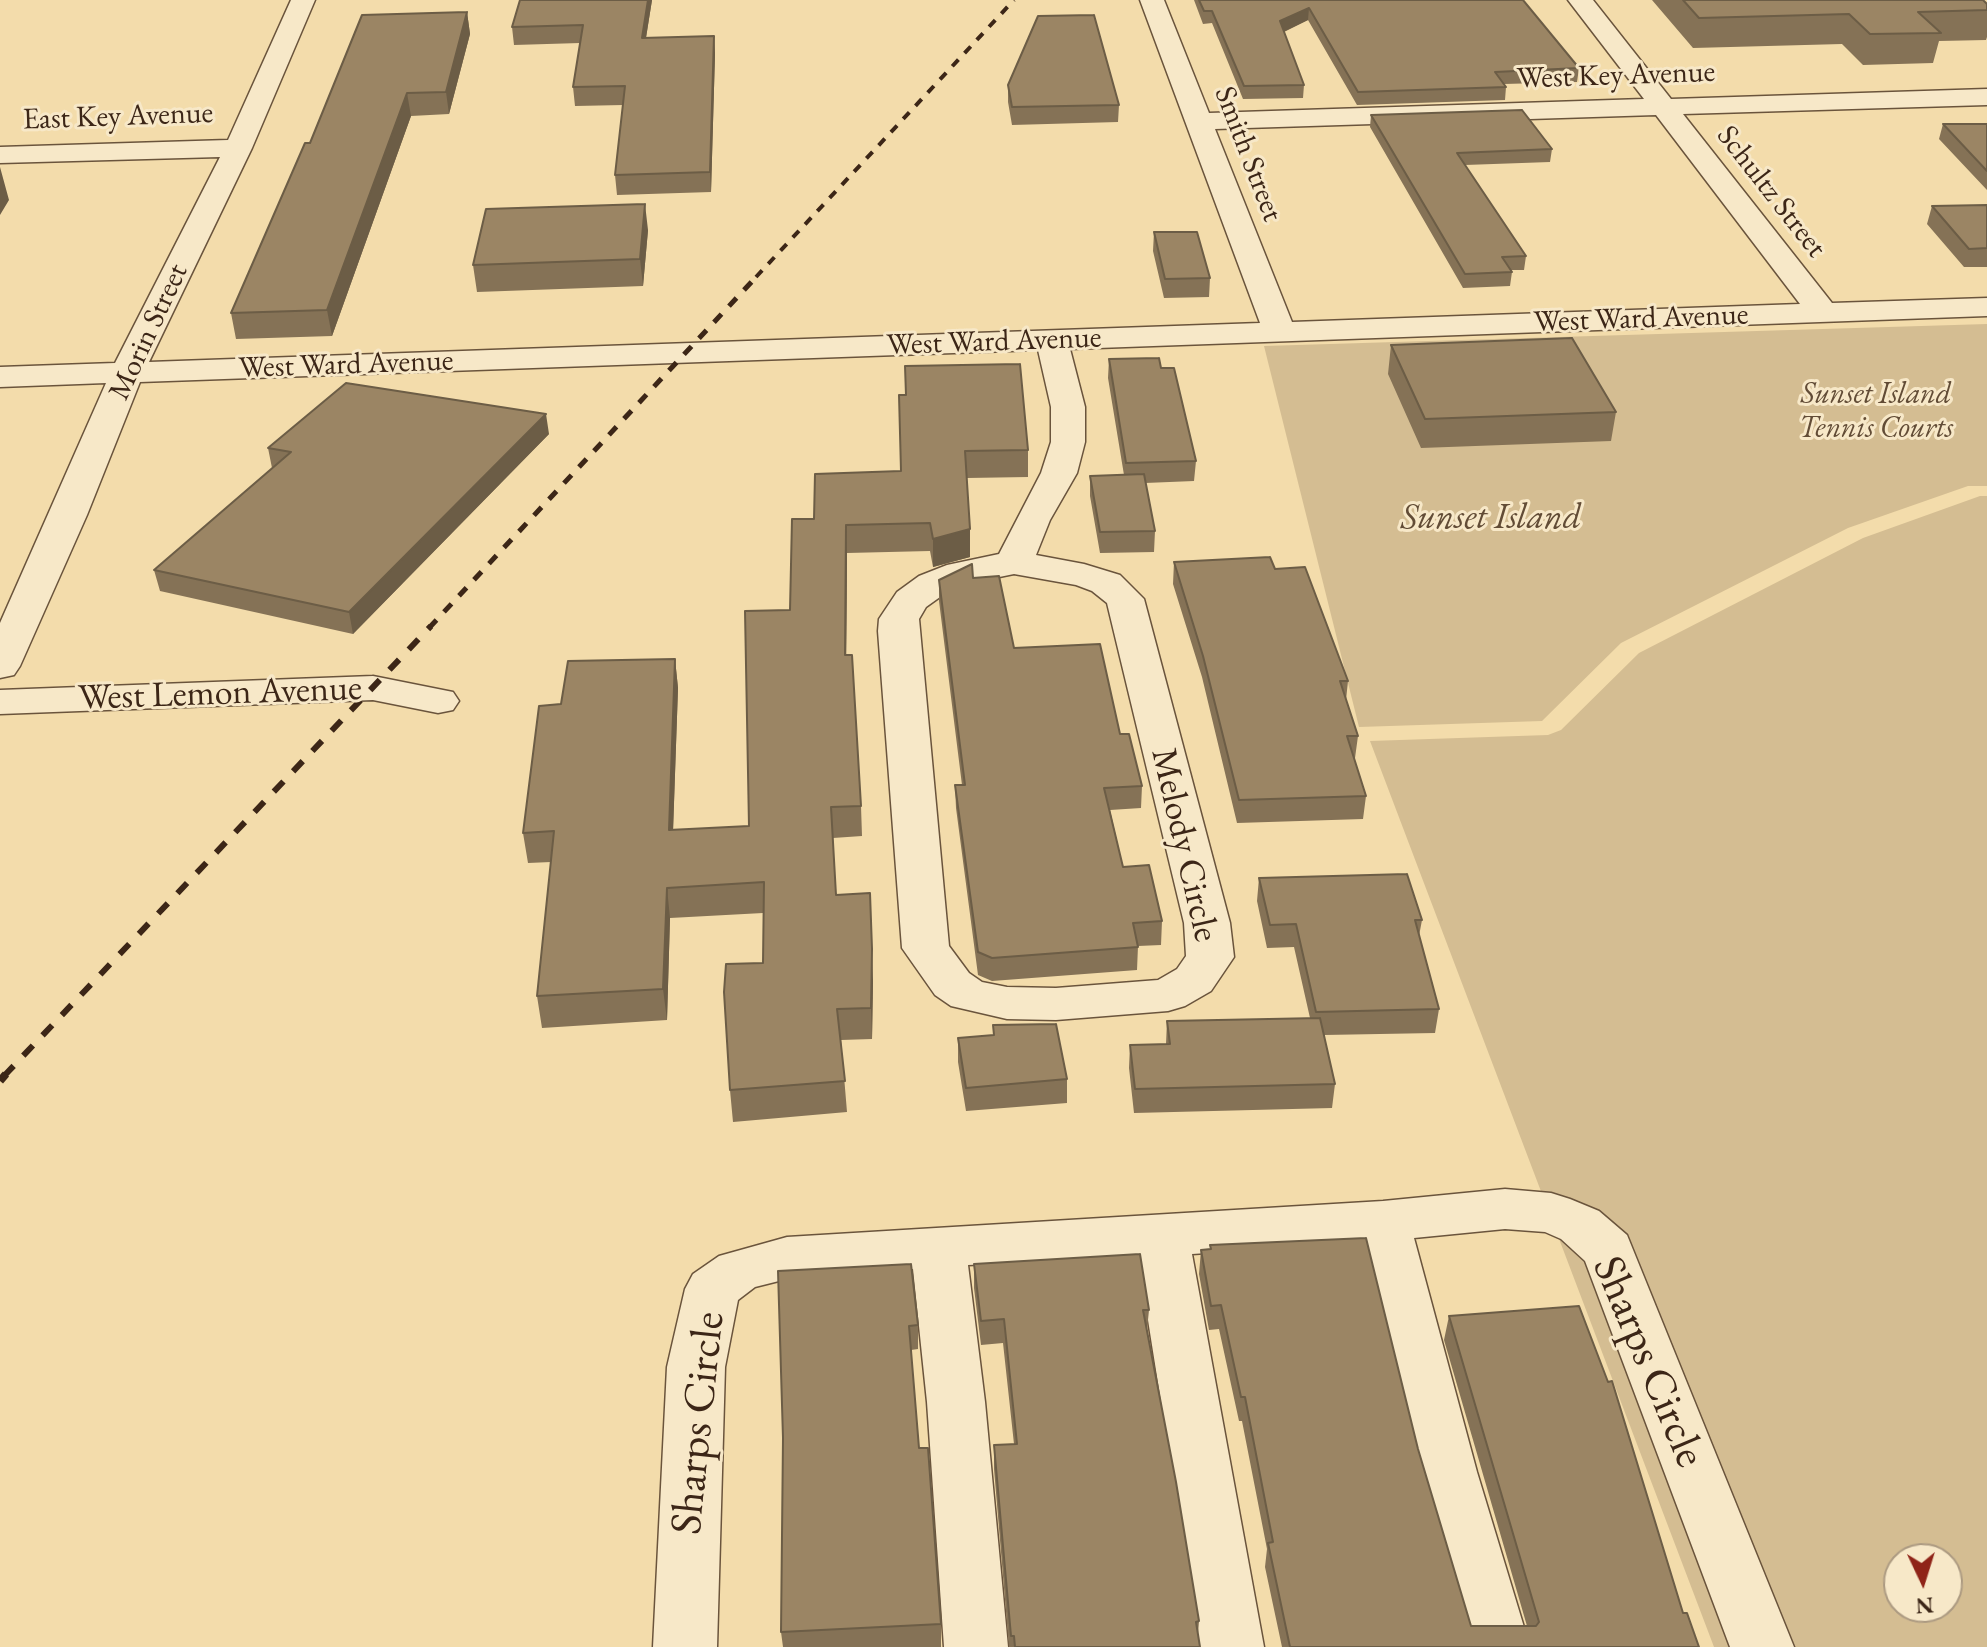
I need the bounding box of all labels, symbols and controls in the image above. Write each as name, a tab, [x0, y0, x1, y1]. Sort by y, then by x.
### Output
street label: West Key Avenue	[1516, 55, 1716, 97]
street label: Smith Street	[1206, 82, 1290, 226]
street label: East Key Avenue	[22, 96, 214, 138]
street label: Schultz Street	[1708, 119, 1834, 265]
street label: Morin Street	[102, 258, 196, 406]
street label: West Ward Avenue	[1533, 297, 1749, 341]
street label: West Ward Avenue	[886, 320, 1102, 364]
street label: West Ward Avenue	[238, 343, 454, 387]
park label: Sunset Island Tennis Courts	[1799, 377, 1953, 448]
park label: Sunset Island	[1401, 496, 1581, 540]
street label: West Lemon Avenue	[77, 667, 363, 721]
street label: Melody Circle	[1141, 744, 1227, 946]
street label: Sharps Circle	[1580, 1249, 1716, 1475]
street label: Sharps Circle	[661, 1309, 737, 1537]
north arrow	[1883, 1543, 1963, 1623]
text: N	[1915, 1590, 1934, 1621]

